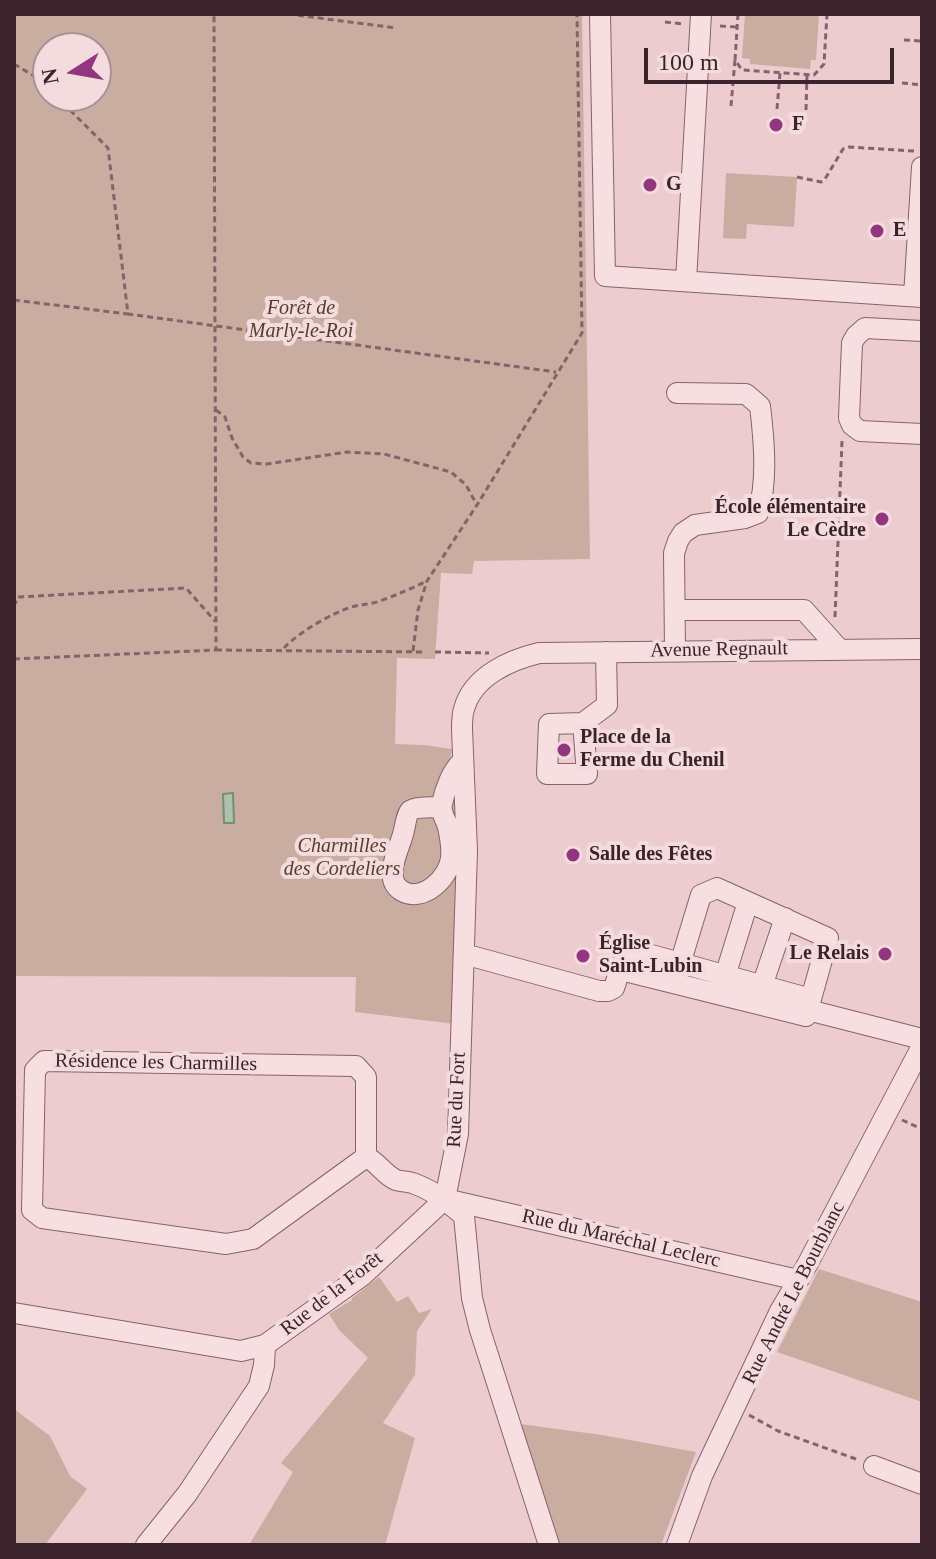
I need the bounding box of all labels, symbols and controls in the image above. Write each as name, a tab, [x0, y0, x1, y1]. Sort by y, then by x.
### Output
north arrow	[32, 32, 112, 112]
scale bar	[648, 32, 898, 82]
text: 100 m	[658, 49, 719, 75]
text: N	[36, 66, 64, 86]
place label: F	[792, 113, 804, 137]
marker: F	[767, 116, 785, 134]
place label: G	[666, 173, 682, 197]
marker: G	[641, 176, 659, 194]
place label: E	[893, 219, 906, 243]
marker: E	[868, 222, 886, 240]
park label: Forêt de Marly-le-Roi	[249, 297, 353, 344]
place label: École élémentaire Le Cèdre	[715, 496, 866, 543]
marker: École élémentaire Le Cèdre	[873, 510, 891, 528]
street label: Avenue Regnault	[650, 637, 788, 663]
place label: Place de la Ferme du Chenil	[580, 726, 724, 773]
marker: Place de la Ferme du Chenil	[555, 741, 573, 759]
park label: Charmilles des Cordeliers	[284, 835, 400, 882]
place label: Salle des Fêtes	[589, 843, 712, 867]
marker: Salle des Fêtes	[564, 846, 582, 864]
place label: Église Saint-Lubin	[599, 932, 702, 979]
place label: Le Relais	[790, 942, 869, 966]
marker: Le Relais	[876, 945, 894, 963]
marker: Église Saint-Lubin	[574, 947, 592, 965]
street label: Résidence les Charmilles	[55, 1049, 257, 1077]
street label: Rue du Fort	[443, 1052, 471, 1148]
street label: Rue André Le Bourblanc	[738, 1198, 850, 1388]
street label: Rue du Maréchal Leclerc	[520, 1205, 722, 1273]
street label: Rue de la Forêt	[276, 1247, 388, 1341]

